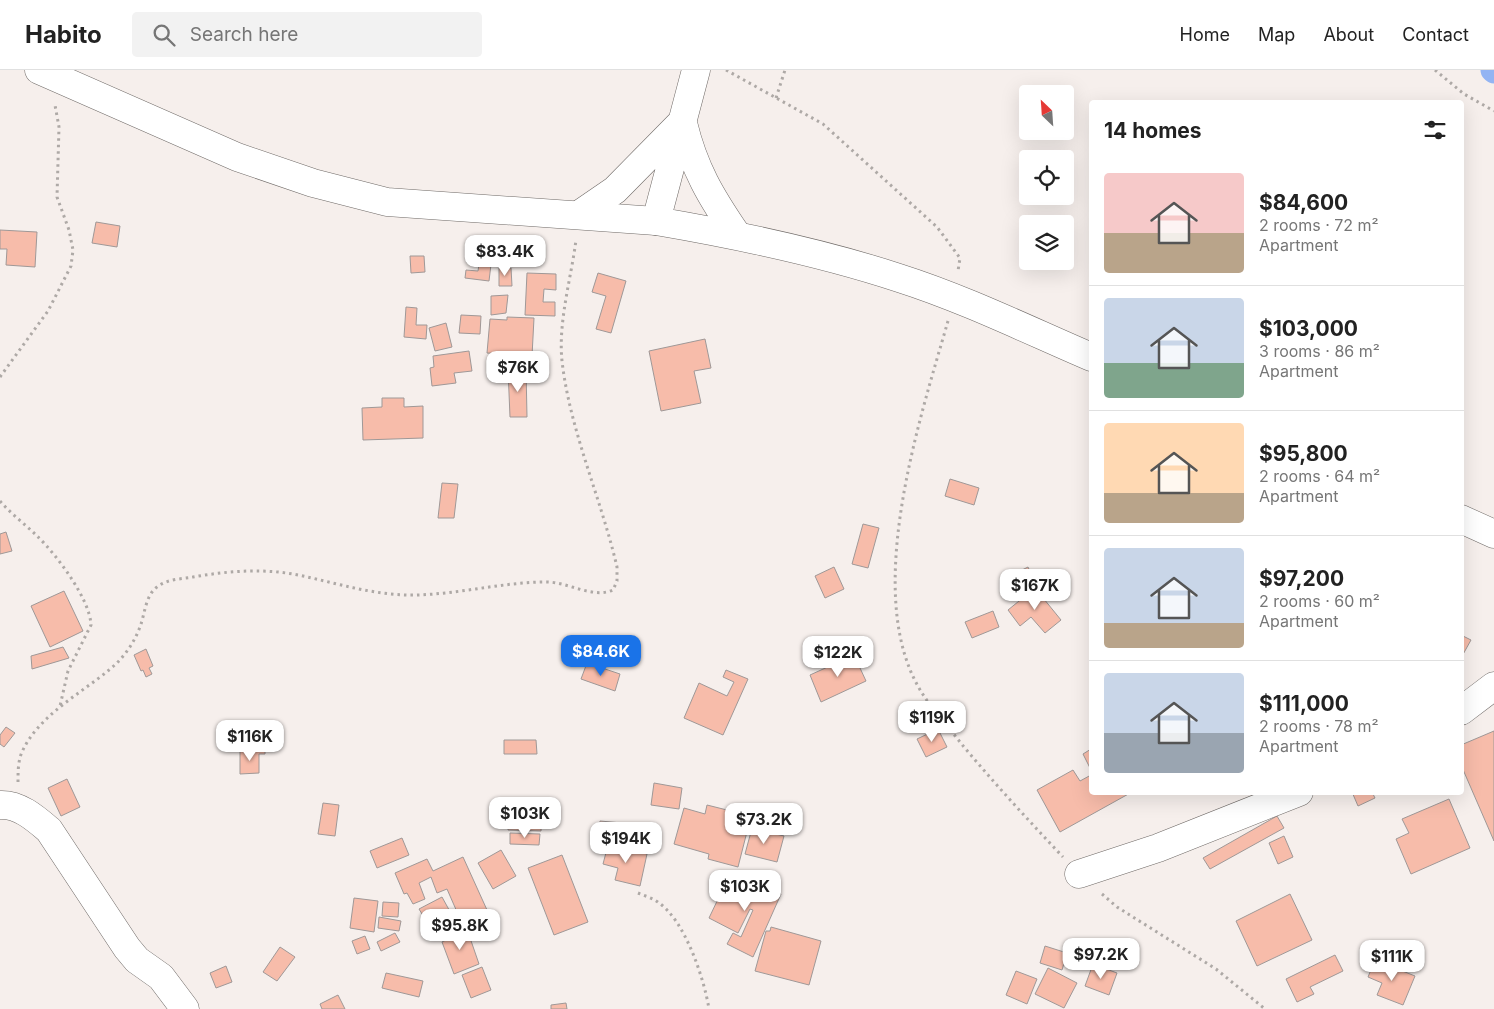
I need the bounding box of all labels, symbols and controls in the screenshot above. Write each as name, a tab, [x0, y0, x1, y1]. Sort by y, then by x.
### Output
search box	[132, 12, 482, 57]
text: Habito	[25, 20, 102, 49]
icon: search	[150, 21, 178, 49]
text: Search here	[190, 23, 298, 46]
text: Home	[1180, 24, 1230, 45]
text: Map	[1258, 24, 1295, 45]
text: About	[1323, 24, 1374, 45]
text: Contact	[1402, 24, 1469, 45]
north arrow	[1019, 85, 1074, 140]
map controls	[1019, 85, 1074, 270]
icon: filters	[1421, 116, 1449, 144]
text: 14 homes	[1104, 118, 1202, 143]
button: locate	[1019, 150, 1074, 205]
text: $84,600	[1259, 190, 1348, 215]
icon: home	[1144, 193, 1204, 253]
button: layers	[1019, 215, 1074, 270]
text: 2 rooms · 72 m²	[1259, 215, 1379, 235]
pin: $83.4K	[464, 234, 546, 277]
text: Apartment	[1259, 235, 1339, 255]
text: $83.4K	[476, 241, 534, 261]
text: $103,000	[1259, 316, 1358, 341]
icon: home	[1144, 318, 1204, 378]
text: 3 rooms · 86 m²	[1259, 341, 1380, 361]
pin: $76K	[488, 350, 548, 393]
text: $76K	[497, 357, 539, 377]
text: Apartment	[1259, 361, 1339, 381]
text: $95,800	[1259, 441, 1348, 466]
icon: home	[1144, 443, 1204, 503]
text: 2 rooms · 64 m²	[1259, 466, 1380, 486]
text: Apartment	[1259, 486, 1339, 506]
text: $97,200	[1259, 566, 1344, 591]
pin: $167K	[1000, 568, 1070, 611]
icon: home	[1144, 568, 1204, 628]
text: $167K	[1011, 575, 1059, 595]
text: 2 rooms · 60 m²	[1259, 591, 1380, 611]
text: Apartment	[1259, 611, 1339, 631]
pin: $84.6K	[560, 634, 642, 677]
pin: $122K	[803, 636, 873, 678]
text: $84.6K	[572, 641, 630, 661]
text: $122K	[813, 642, 863, 662]
text: $111,000	[1259, 691, 1349, 716]
icon: home	[1144, 693, 1204, 753]
pin: $119K	[897, 700, 967, 743]
text: $119K	[909, 707, 955, 727]
text: 2 rooms · 78 m²	[1259, 716, 1379, 736]
pin: $116K	[215, 720, 285, 762]
text: $116K	[227, 726, 273, 746]
text: Apartment	[1259, 736, 1339, 756]
pin: $103K	[490, 796, 560, 839]
pin: $73.2K	[723, 802, 805, 845]
text: $103K	[500, 803, 550, 823]
text: $73.2K	[736, 809, 792, 829]
pin: $194K	[591, 822, 661, 864]
text: $194K	[601, 828, 651, 848]
pin: $103K	[710, 870, 780, 912]
text: $103K	[720, 876, 770, 896]
pin: $95.8K	[419, 908, 501, 951]
text: $95.8K	[431, 915, 489, 935]
pin: $97.2K	[1060, 938, 1142, 980]
pin: $111K	[1357, 940, 1427, 982]
text: $97.2K	[1074, 944, 1128, 964]
text: $111K	[1371, 946, 1413, 966]

